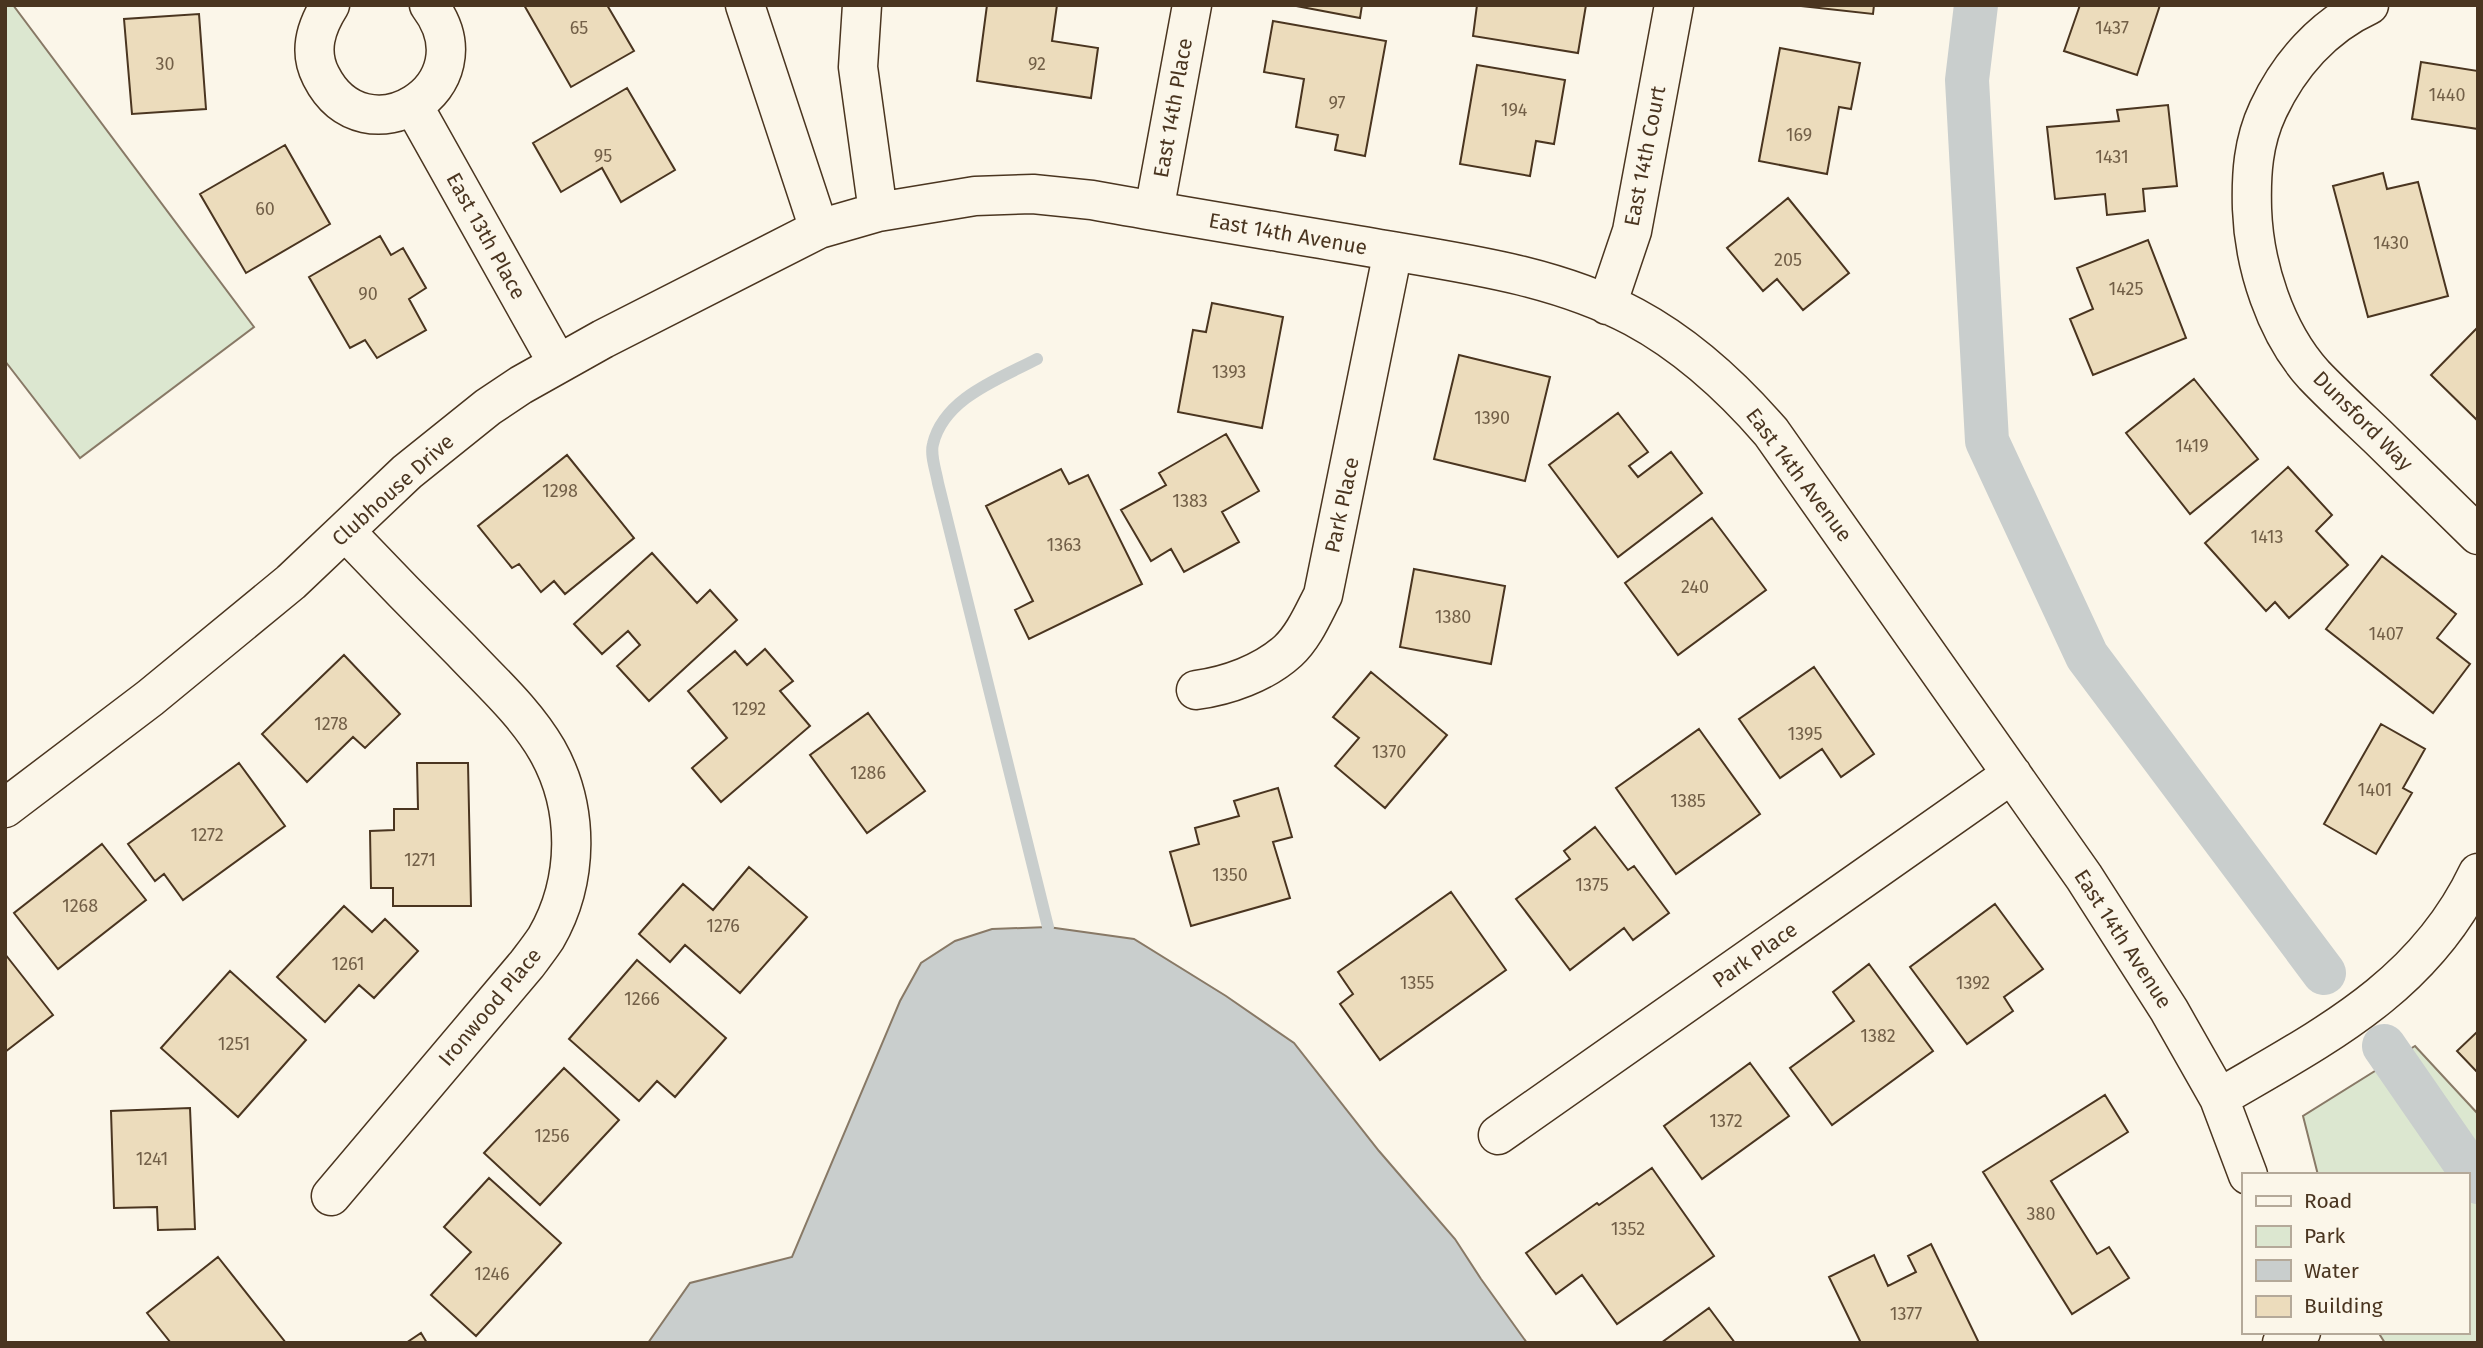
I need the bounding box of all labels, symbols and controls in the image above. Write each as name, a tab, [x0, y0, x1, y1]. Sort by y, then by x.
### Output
house number: 65	[570, 17, 588, 39]
house number: 1437	[2095, 17, 2129, 39]
street label: East 14th Place	[1148, 36, 1198, 180]
house number: 30	[155, 53, 175, 75]
house number: 92	[1028, 53, 1046, 75]
street label: East 14th Court	[1619, 83, 1671, 228]
house number: 1440	[2429, 84, 2466, 106]
house number: 97	[1328, 92, 1346, 114]
house number: 194	[1501, 99, 1528, 121]
house number: 169	[1786, 124, 1812, 146]
house number: 95	[594, 145, 612, 167]
house number: 1431	[2095, 146, 2129, 168]
street label: East 13th Place	[441, 168, 531, 304]
house number: 60	[255, 198, 275, 220]
street label: East 14th Avenue	[1207, 207, 1369, 261]
house number: 1430	[2373, 232, 2409, 254]
house number: 205	[1774, 249, 1802, 271]
house number: 1425	[2109, 278, 2143, 300]
house number: 90	[358, 283, 378, 305]
house number: 1393	[1212, 361, 1246, 383]
street label: Dunsford Way	[2308, 366, 2419, 477]
street label: East 14th Avenue	[1740, 403, 1858, 547]
house number: 1390	[1474, 407, 1510, 429]
street label: Clubhouse Drive	[327, 428, 459, 552]
house number: 1419	[2175, 435, 2209, 457]
street label: Park Place	[1319, 455, 1365, 555]
house number: 1298	[542, 480, 578, 502]
house number: 1383	[1172, 490, 1208, 512]
house number: 1413	[2250, 526, 2284, 548]
house number: 1363	[1046, 534, 1082, 556]
house number: 240	[1681, 576, 1709, 598]
house number: 1380	[1435, 606, 1471, 628]
house number: 1407	[2368, 623, 2404, 645]
house number: 1292	[732, 698, 766, 720]
house number: 1278	[314, 713, 348, 735]
house number: 1395	[1787, 723, 1823, 745]
house number: 1370	[1372, 741, 1406, 763]
house number: 1286	[850, 762, 886, 784]
house number: 1401	[2358, 779, 2392, 801]
house number: 1385	[1670, 790, 1706, 812]
house number: 1272	[190, 824, 224, 846]
house number: 1271	[404, 849, 436, 871]
house number: 1350	[1212, 864, 1248, 886]
street label: East 14th Avenue	[2068, 865, 2178, 1013]
house number: 1375	[1575, 874, 1609, 896]
house number: 1268	[62, 895, 98, 917]
house number: 1276	[706, 915, 740, 937]
street label: Park Place	[1708, 916, 1802, 994]
street label: Ironwood Place	[433, 943, 547, 1071]
house number: 1261	[331, 953, 365, 975]
house number: 1355	[1400, 972, 1434, 994]
house number: 1392	[1956, 972, 1990, 994]
house number: 1266	[624, 988, 660, 1010]
house number: 1382	[1860, 1025, 1896, 1047]
house number: 1251	[218, 1033, 250, 1055]
house number: 1372	[1709, 1110, 1743, 1132]
house number: 1256	[534, 1125, 570, 1147]
house number: 1241	[136, 1148, 168, 1170]
legend	[2242, 1173, 2469, 1334]
text: Road	[2304, 1188, 2352, 1214]
house number: 380	[2027, 1203, 2055, 1225]
house number: 1352	[1611, 1218, 1645, 1240]
text: Park	[2304, 1223, 2346, 1249]
text: Water	[2304, 1258, 2359, 1284]
house number: 1246	[474, 1263, 510, 1285]
text: Building	[2304, 1293, 2383, 1319]
house number: 1377	[1890, 1303, 1922, 1325]

